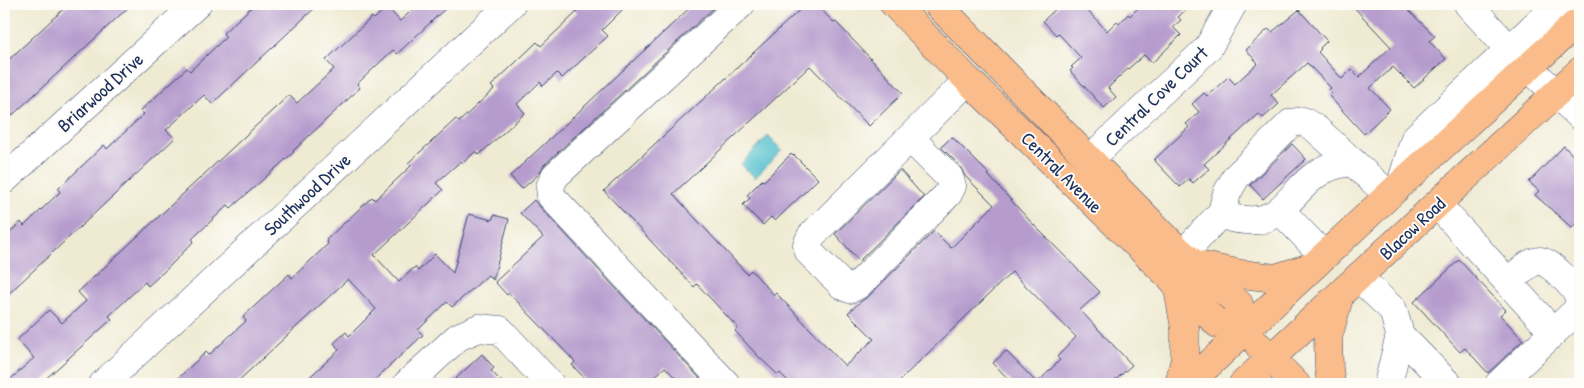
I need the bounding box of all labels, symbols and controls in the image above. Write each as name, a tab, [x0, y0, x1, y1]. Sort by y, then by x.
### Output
street label: Central Cove Court	[1099, 40, 1214, 152]
street label: Briarwood Drive	[51, 46, 149, 138]
street label: Central Avenue	[1016, 126, 1109, 219]
street label: Southwood Drive	[258, 147, 356, 241]
street label: Blacow Road	[1373, 190, 1451, 265]

